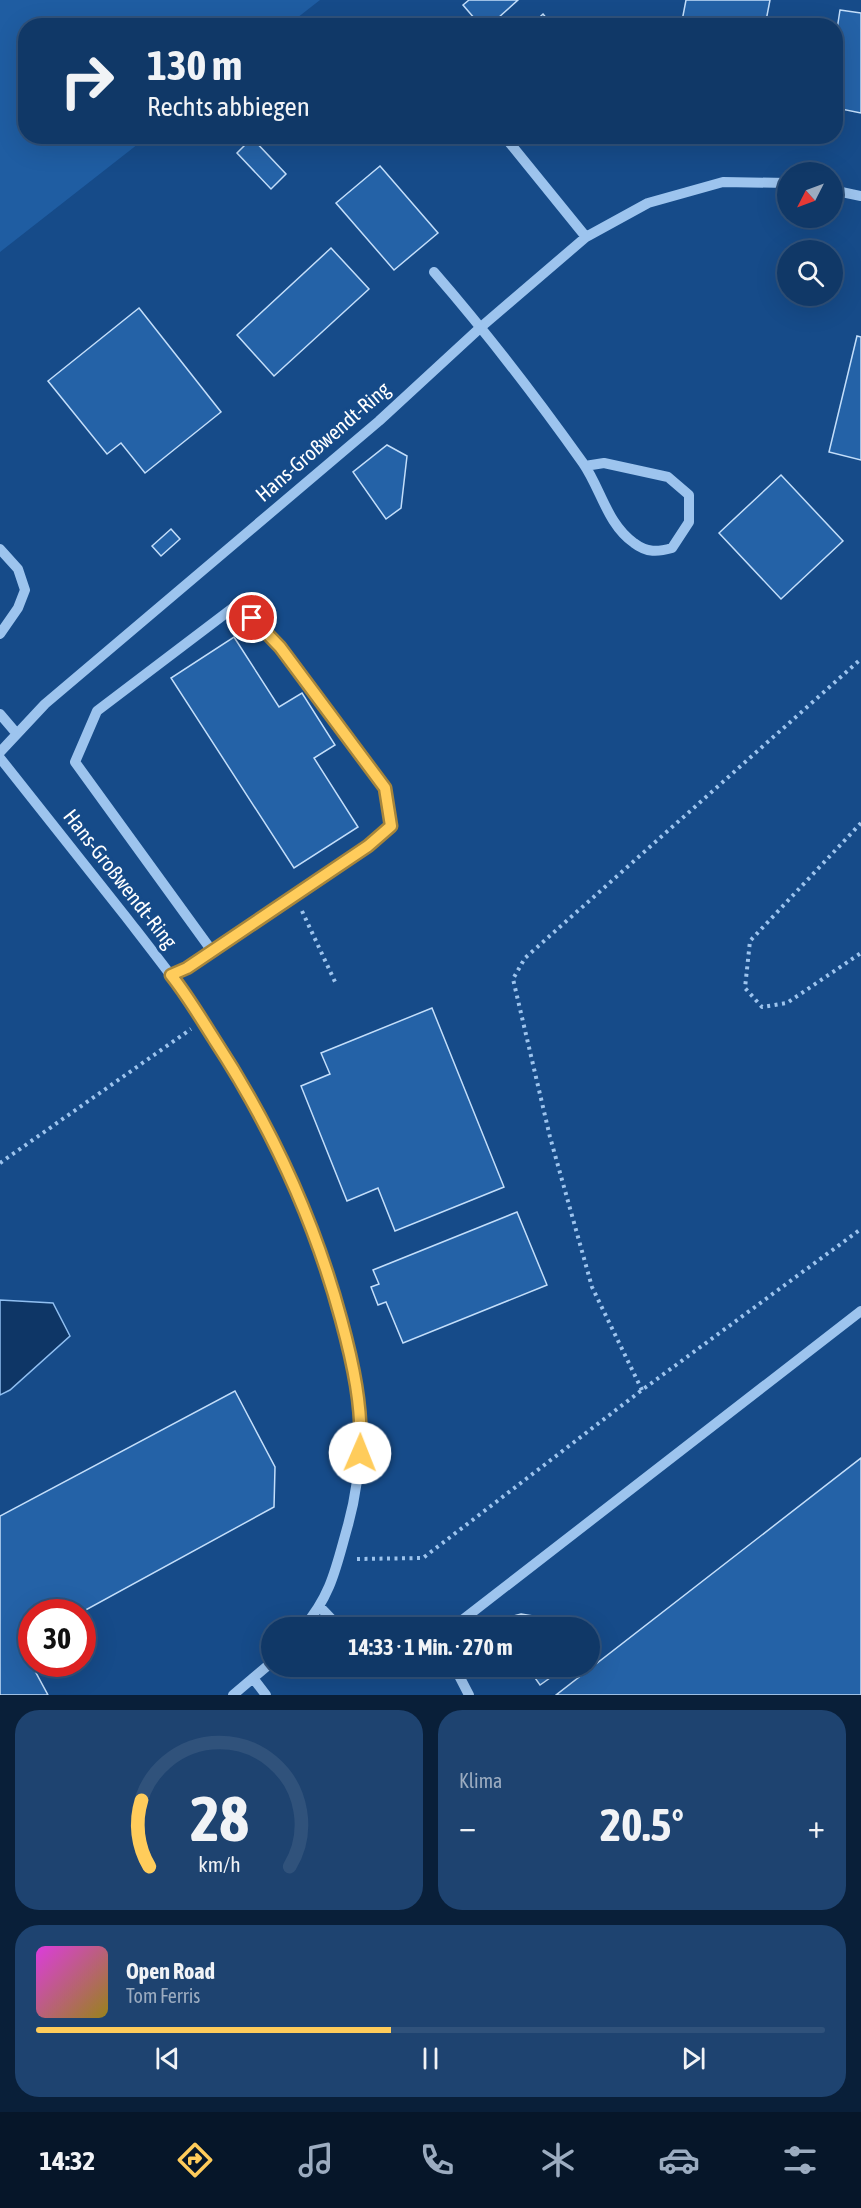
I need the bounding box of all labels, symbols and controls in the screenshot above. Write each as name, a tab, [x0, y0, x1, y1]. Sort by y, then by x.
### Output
text: 130 m	[147, 41, 242, 89]
icon: right	[48, 42, 126, 120]
text: Rechts abbiegen	[147, 91, 310, 122]
north arrow	[777, 162, 843, 228]
map controls	[777, 162, 843, 306]
button: search	[777, 240, 843, 306]
street label: Hans-Großwendt-Ring	[250, 377, 394, 506]
pin	[226, 592, 277, 643]
icon: arrive	[235, 601, 268, 634]
street label: Hans-Großwendt-Ring	[59, 804, 182, 953]
position arrow	[328, 1421, 392, 1485]
speed limit sign: 30	[18, 1599, 96, 1677]
text: 14:33 · 1 Min. · 270 m	[348, 1634, 513, 1660]
text: Klima	[459, 1769, 502, 1792]
text: 28	[190, 1783, 248, 1854]
text: 20.5°	[600, 1799, 684, 1851]
text: −	[459, 1807, 476, 1845]
text: +	[808, 1807, 825, 1845]
text: km/h	[198, 1852, 240, 1877]
text: Open Road	[126, 1958, 215, 1984]
text: Tom Ferris	[126, 1984, 200, 2007]
icon: previous	[151, 2042, 184, 2075]
icon: pause	[414, 2042, 447, 2075]
icon: next	[677, 2042, 710, 2075]
icon: directions	[174, 2139, 216, 2181]
icon: music	[295, 2139, 337, 2181]
icon: phone	[416, 2139, 458, 2181]
icon: climate	[537, 2139, 579, 2181]
icon: car	[658, 2139, 700, 2181]
icon: filters	[779, 2139, 821, 2181]
text: 14:32	[40, 2145, 95, 2176]

